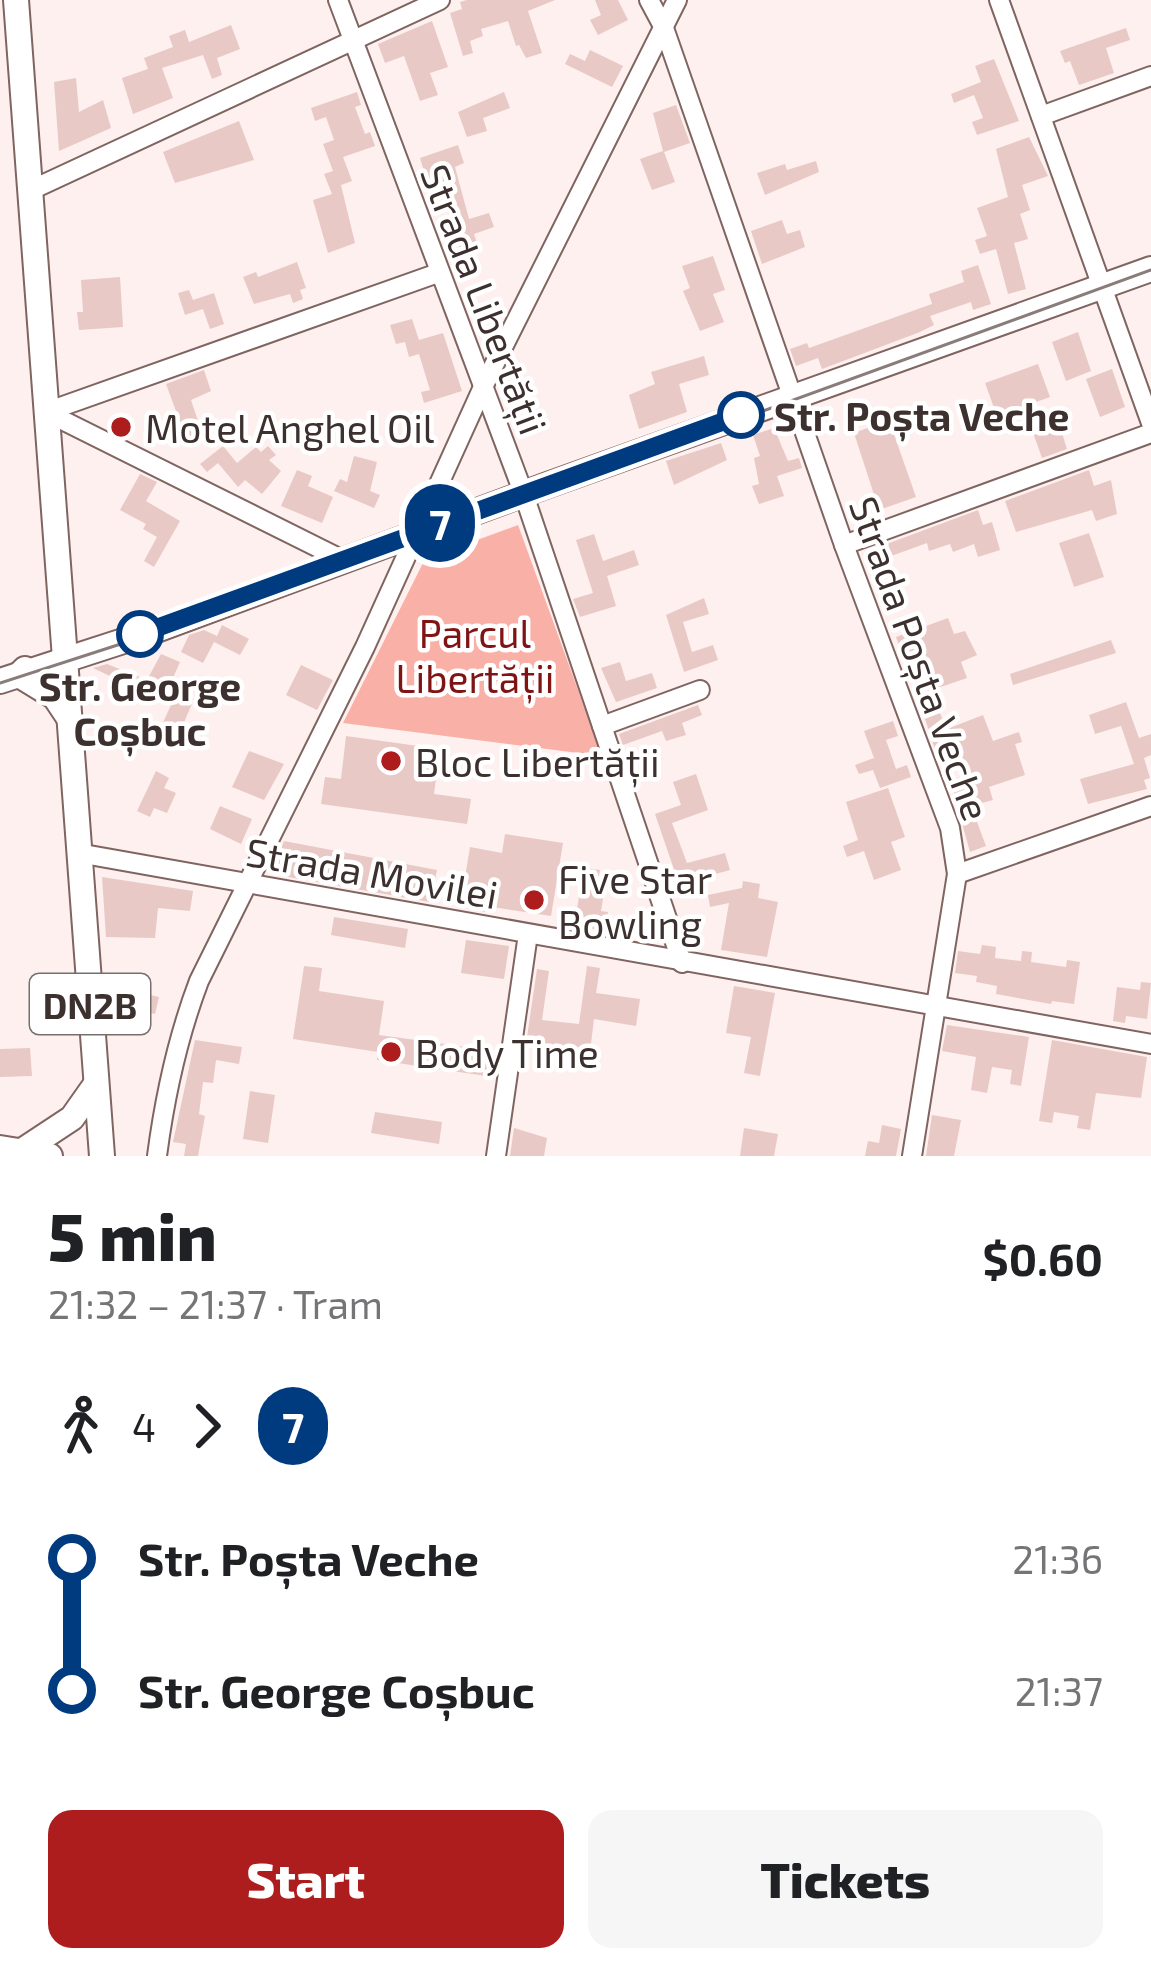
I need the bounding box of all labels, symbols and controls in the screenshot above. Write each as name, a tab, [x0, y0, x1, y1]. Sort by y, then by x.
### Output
street label: Strada Libertății	[409, 158, 558, 442]
place label: Str. Poșta Veche	[774, 392, 1069, 442]
marker: Str. Poșta Veche	[719, 393, 763, 437]
place label: Motel Anghel Oil	[145, 404, 435, 451]
marker: Motel Anghel Oil	[108, 414, 134, 440]
line badge: 7	[401, 484, 479, 562]
street label: Strada Poșta Veche	[838, 490, 1001, 827]
text: 7	[429, 498, 451, 548]
park label: Parcul Libertății	[395, 609, 555, 704]
marker: Str. George Coșbuc	[118, 612, 162, 656]
place label: Str. George Coșbuc	[39, 662, 241, 757]
place label: Bloc Libertății	[415, 738, 660, 788]
marker: Bloc Libertății	[378, 748, 404, 774]
street label: Strada Movilei	[243, 827, 501, 917]
place label: Five Star Bowling	[558, 855, 712, 947]
marker: Five Star Bowling	[521, 887, 547, 913]
road number: DN2B	[30, 974, 150, 1034]
place label: Body Time	[415, 1029, 599, 1076]
marker: Body Time	[378, 1039, 404, 1065]
text: 5 min	[48, 1195, 217, 1274]
text: $0.60	[983, 1231, 1103, 1285]
text: 21:32 – 21:37 · Tram	[48, 1280, 383, 1327]
icon: walk	[48, 1393, 114, 1459]
icon: forward	[174, 1393, 240, 1459]
text: 7	[282, 1401, 304, 1451]
text: 4	[132, 1403, 156, 1450]
text: Str. Poșta Veche	[138, 1531, 479, 1585]
text: 21:36	[1012, 1535, 1103, 1582]
text: Str. George Coșbuc	[138, 1663, 535, 1717]
text: 21:37	[1015, 1667, 1103, 1714]
button: Start	[48, 1810, 564, 1948]
button: Tickets	[588, 1810, 1103, 1948]

